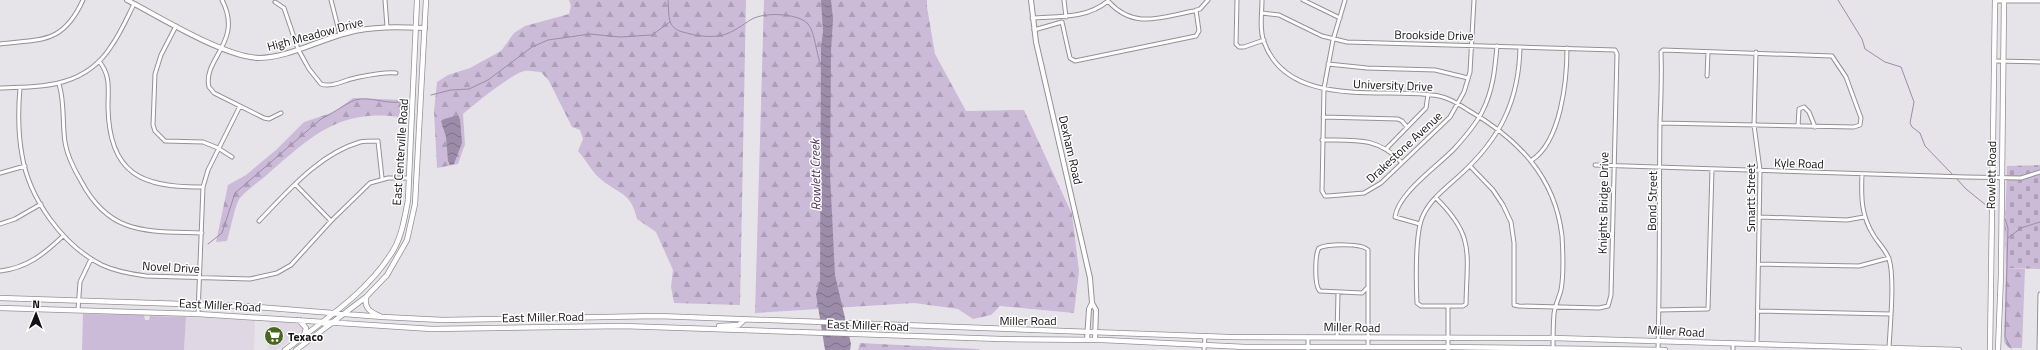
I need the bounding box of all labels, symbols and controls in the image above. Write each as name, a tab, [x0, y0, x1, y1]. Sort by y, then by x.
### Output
street label: High Meadow Drive	[265, 12, 365, 56]
street label: Brookside Drive	[1394, 25, 1474, 45]
street label: University Drive	[1353, 74, 1433, 96]
street label: East Centerville Road	[387, 98, 413, 206]
street label: Drakestone Avenue	[1362, 107, 1446, 187]
street label: Dexham Road	[1054, 114, 1088, 186]
water label: Rowlett Creek	[804, 137, 826, 211]
street label: Rowlett Road	[1981, 141, 2001, 209]
street label: Knights Bridge Drive	[1593, 152, 1613, 254]
street label: Kyle Road	[1774, 153, 1824, 173]
street label: Smartt Street	[1741, 163, 1760, 232]
street label: Bond Street	[1642, 170, 1662, 231]
street label: Novel Drive	[142, 256, 200, 278]
street label: East Miller Road	[178, 293, 262, 317]
north arrow	[16, 294, 56, 334]
text: N	[32, 296, 40, 312]
street label: East Miller Road	[502, 307, 584, 327]
street label: Miller Road	[999, 311, 1057, 330]
street label: East Miller Road	[827, 314, 909, 336]
street label: Miller Road	[1323, 317, 1381, 337]
street label: Miller Road	[1647, 320, 1705, 342]
supermarket icon: Texaco	[263, 325, 285, 347]
place label: Texaco	[288, 327, 323, 346]

